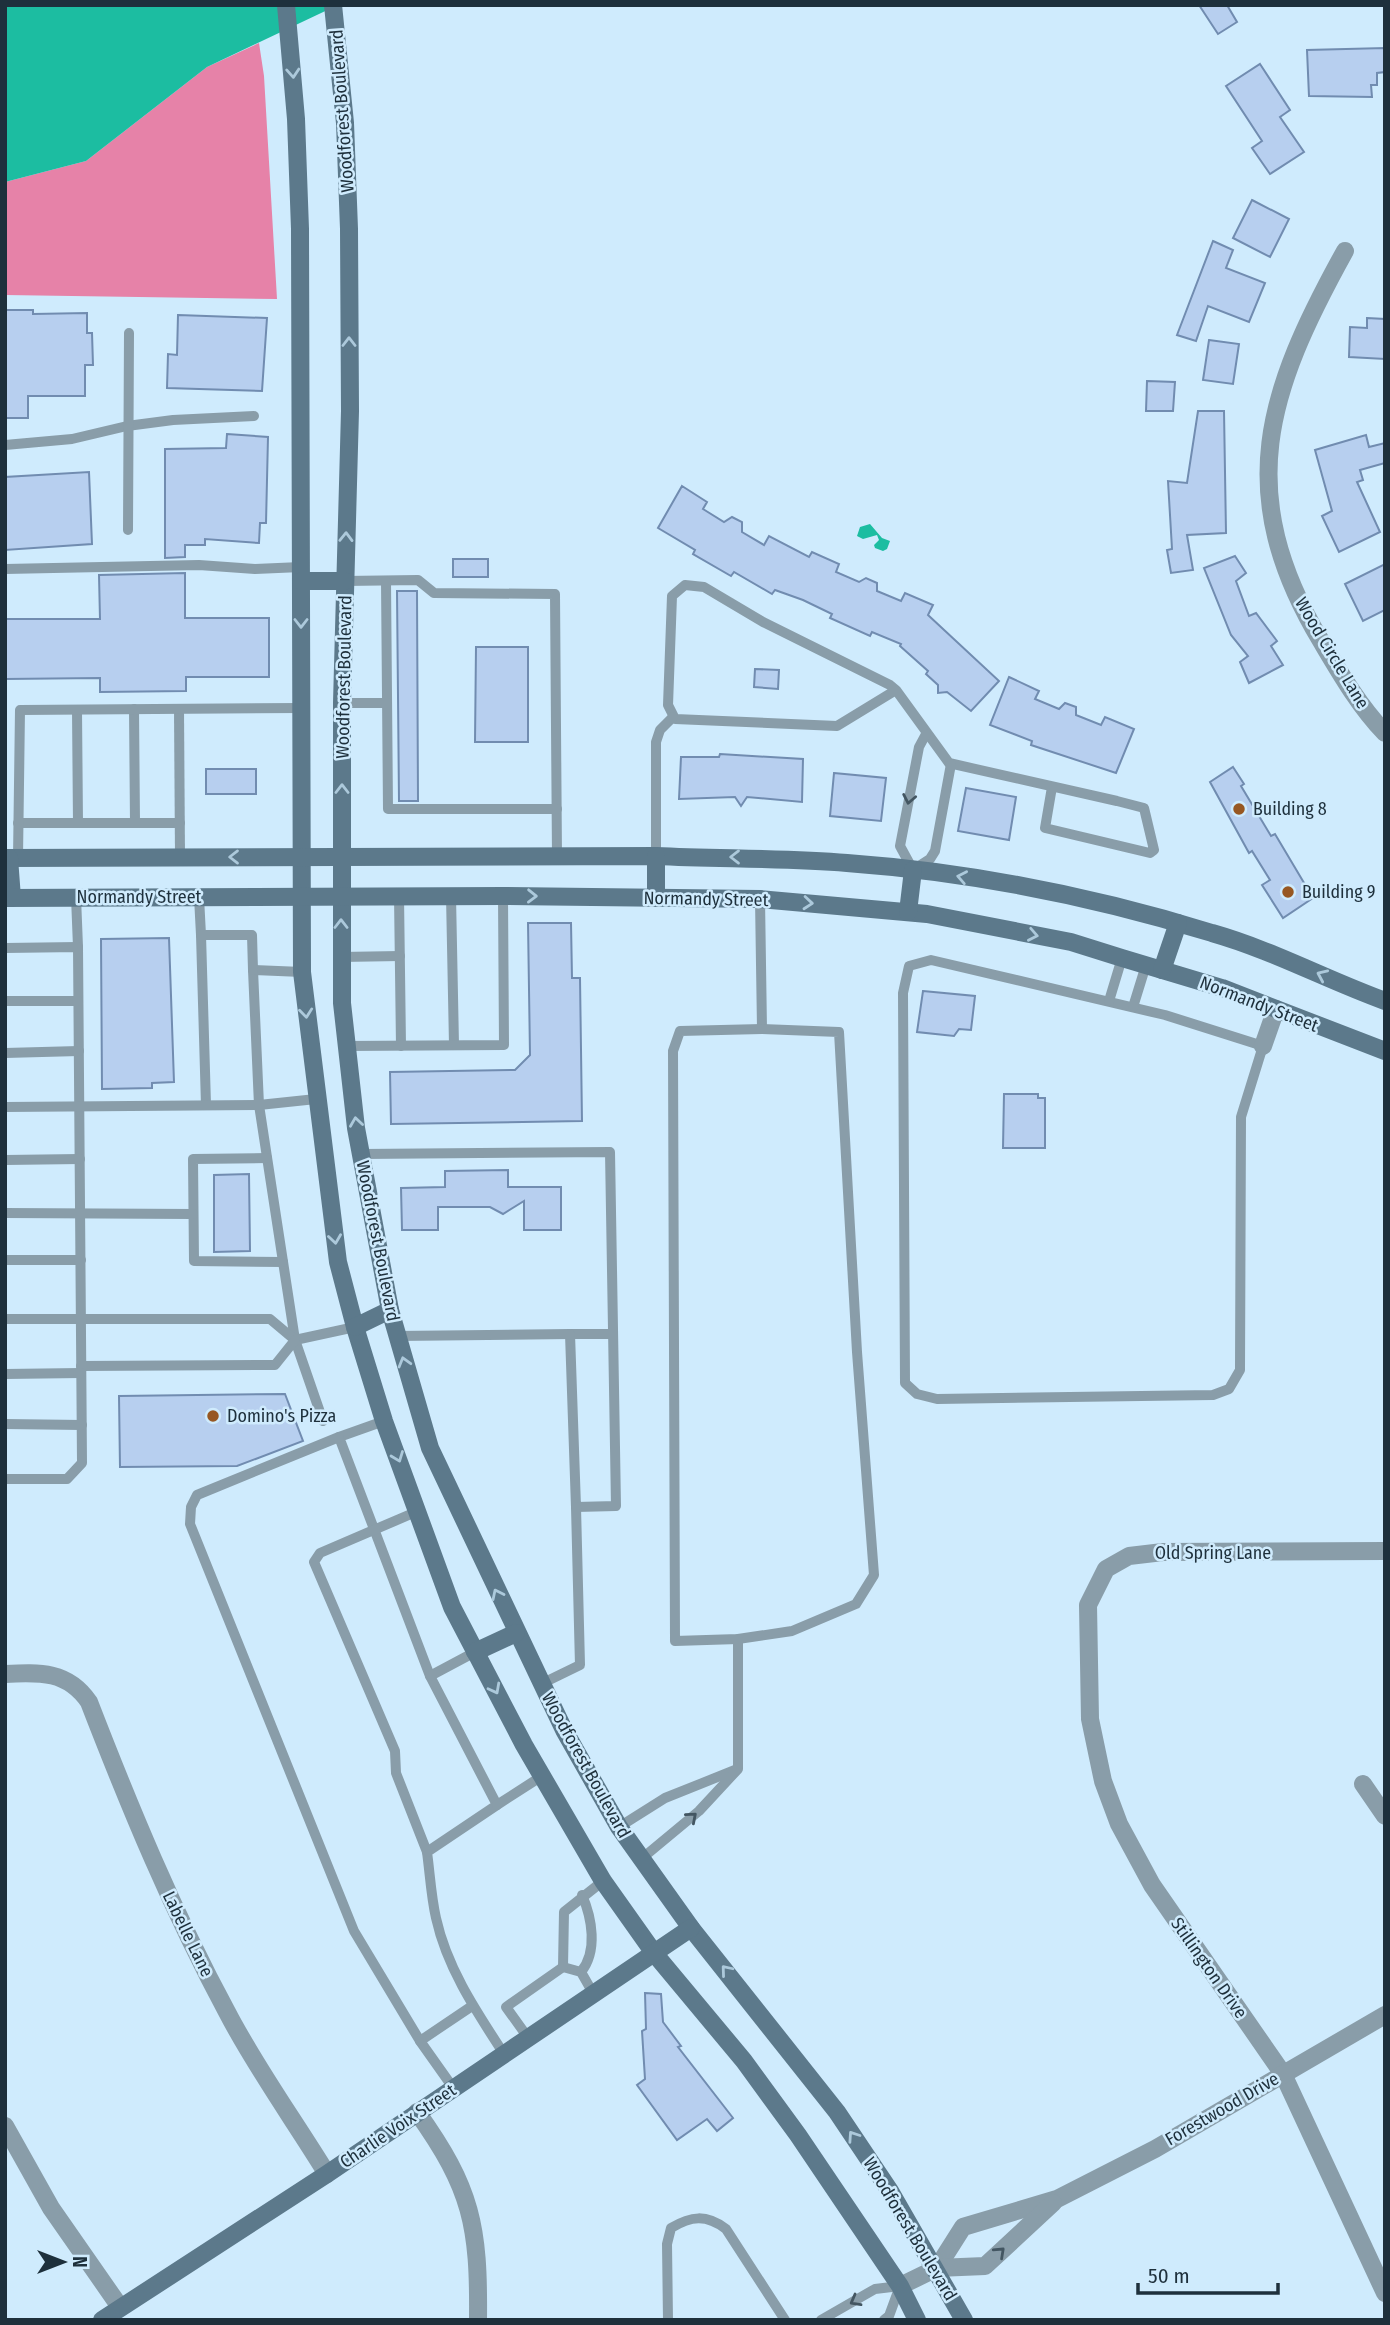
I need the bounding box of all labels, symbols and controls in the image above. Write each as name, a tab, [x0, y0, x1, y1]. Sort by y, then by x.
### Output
street label: Woodforest Boulevard	[325, 29, 359, 193]
one-way arrow	[285, 68, 300, 79]
one-way arrow	[342, 337, 357, 348]
one-way arrow	[339, 532, 354, 543]
street label: Wood Circle Lane	[1290, 593, 1374, 713]
street label: Woodforest Boulevard	[332, 595, 356, 759]
one-way arrow	[293, 618, 309, 629]
one-way arrow	[334, 784, 350, 794]
one-way arrow	[903, 793, 918, 805]
place label: Building 8	[1253, 798, 1327, 820]
marker: Building 8	[1231, 801, 1247, 817]
one-way arrow	[228, 849, 238, 865]
one-way arrow	[729, 849, 740, 865]
one-way arrow	[956, 870, 968, 885]
place label: Building 9	[1302, 881, 1376, 903]
marker: Building 9	[1280, 884, 1296, 900]
street label: Normandy Street	[77, 886, 202, 908]
street label: Normandy Street	[643, 887, 769, 911]
one-way arrow	[527, 888, 538, 904]
one-way arrow	[803, 895, 814, 910]
one-way arrow	[333, 918, 349, 929]
one-way arrow	[1027, 926, 1039, 941]
one-way arrow	[1317, 969, 1329, 983]
street label: Normandy Street	[1197, 971, 1321, 1037]
one-way arrow	[299, 1008, 314, 1019]
one-way arrow	[348, 1117, 363, 1128]
street label: Woodforest Boulevard	[352, 1159, 404, 1323]
one-way arrow	[327, 1233, 342, 1245]
one-way arrow	[398, 1356, 413, 1368]
place label: Domino's Pizza	[227, 1405, 336, 1427]
marker: Domino's Pizza	[205, 1408, 221, 1424]
one-way arrow	[390, 1451, 404, 1463]
street label: Old Spring Lane	[1155, 1542, 1271, 1564]
one-way arrow	[491, 1589, 505, 1601]
one-way arrow	[487, 1682, 500, 1694]
street label: Woodforest Boulevard	[537, 1688, 635, 1842]
one-way arrow	[683, 1813, 696, 1825]
street label: Labelle Lane	[158, 1888, 218, 1981]
street label: Stillington Drive	[1166, 1913, 1252, 2023]
one-way arrow	[722, 1966, 734, 1979]
street label: Forestwood Drive	[1161, 2068, 1283, 2150]
street label: Charlie Voix Street	[336, 2079, 460, 2173]
one-way arrow	[849, 2131, 861, 2144]
street label: Woodforest Boulevard	[858, 2153, 962, 2305]
north arrow	[28, 2227, 98, 2297]
one-way arrow	[992, 2248, 1005, 2261]
scale bar	[1138, 2252, 1278, 2296]
text: N	[68, 2256, 91, 2268]
text: 50 m	[1148, 2263, 1190, 2289]
one-way arrow	[850, 2293, 862, 2306]

